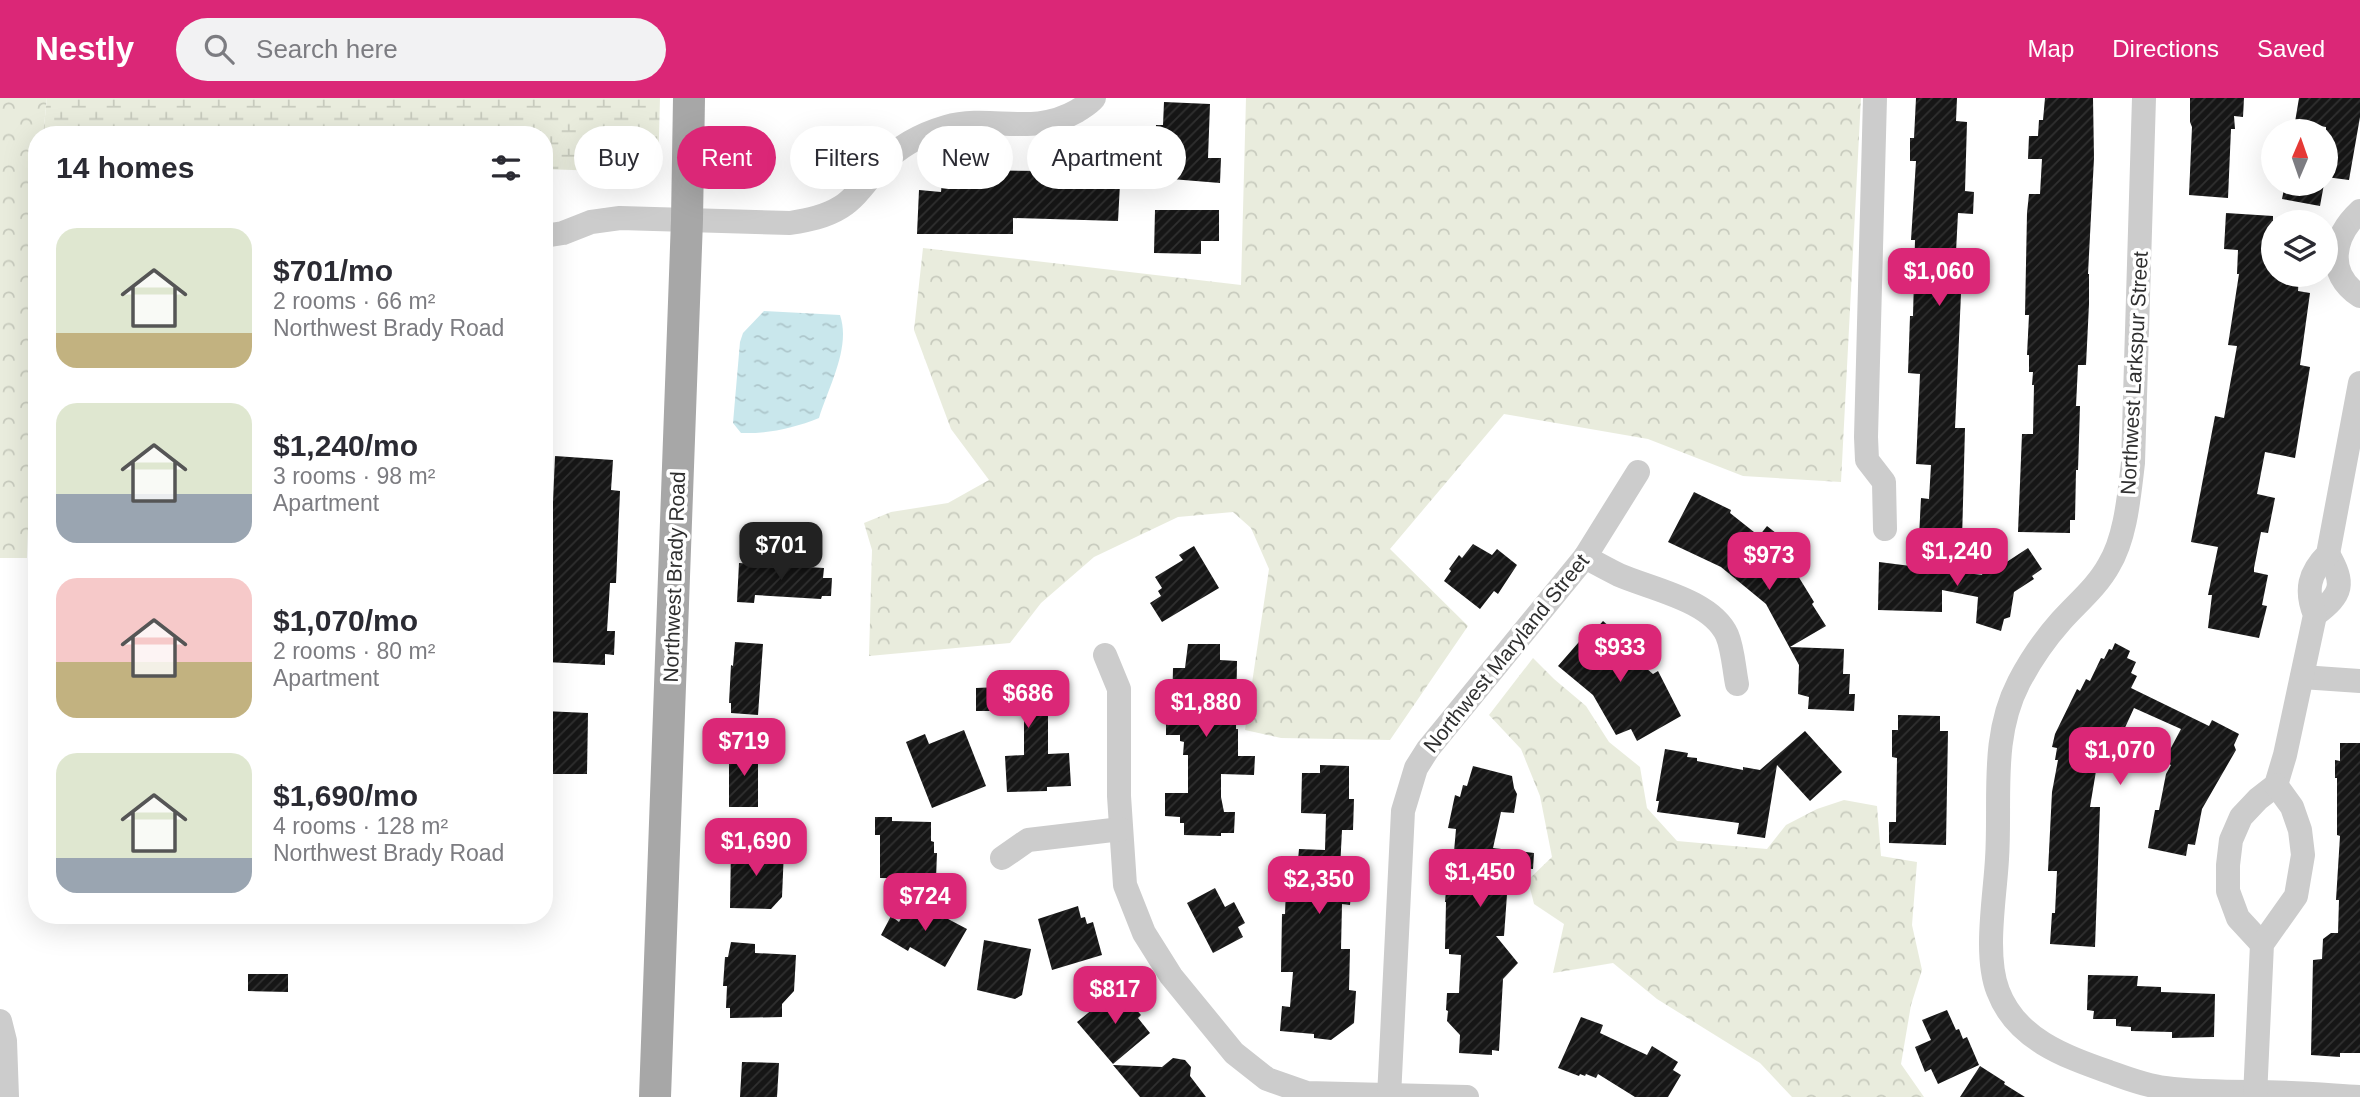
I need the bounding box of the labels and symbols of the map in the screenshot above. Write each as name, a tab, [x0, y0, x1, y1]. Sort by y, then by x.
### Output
north arrow	[2261, 119, 2338, 196]
pin: $1,060	[1882, 248, 1996, 308]
street label: Northwest Larkspur Street	[2116, 250, 2152, 495]
street label: Northwest Brady Road	[659, 471, 689, 683]
pin: $701	[740, 522, 822, 582]
pin: $1,240	[1900, 528, 2014, 588]
pin: $973	[1728, 532, 1810, 592]
street label: Northwest Maryland Street	[1419, 549, 1593, 757]
pin: $933	[1579, 624, 1661, 684]
pin: $686	[987, 670, 1069, 730]
pin: $1,880	[1149, 680, 1263, 739]
pin: $719	[703, 718, 785, 778]
pin: $1,070	[2063, 728, 2177, 787]
pin: $1,690	[699, 818, 813, 878]
pin: $1,450	[1423, 850, 1537, 909]
pin: $2,350	[1262, 856, 1376, 916]
pin: $724	[884, 874, 966, 933]
pin: $817	[1074, 967, 1156, 1026]

